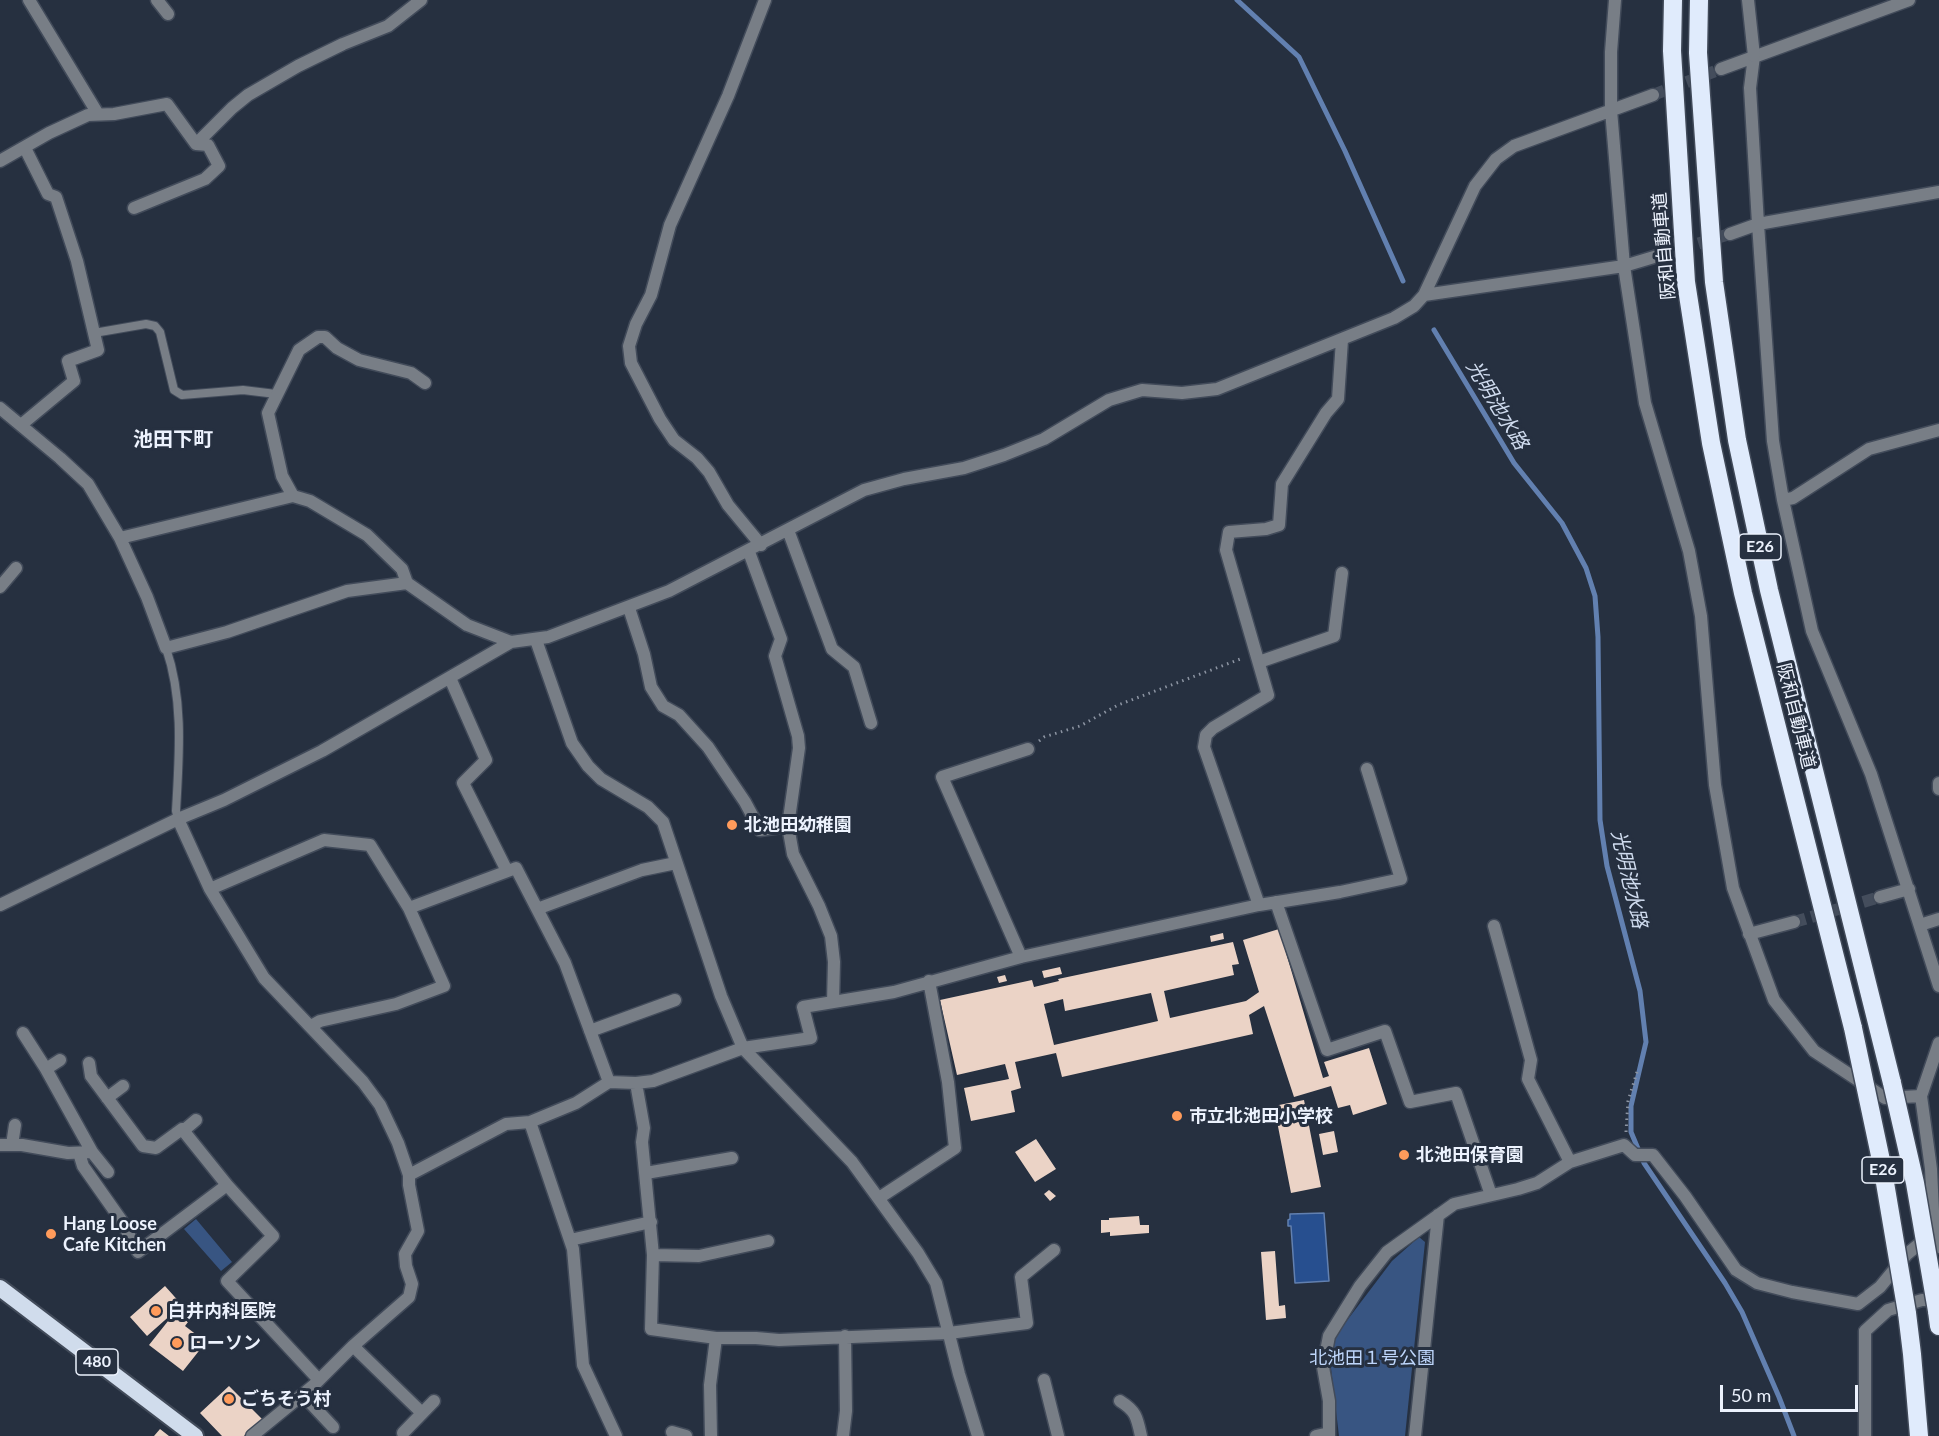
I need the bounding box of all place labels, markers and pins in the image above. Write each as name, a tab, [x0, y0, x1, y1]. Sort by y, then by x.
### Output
place label: 北池田幼稚園	[744, 814, 852, 836]
marker: 北池田幼稚園	[725, 818, 739, 832]
place label: 市立北池田小学校	[1189, 1105, 1333, 1127]
marker: 市立北池田小学校	[1170, 1109, 1184, 1123]
place label: 北池田保育園	[1416, 1144, 1524, 1166]
marker: 北池田保育園	[1397, 1148, 1411, 1162]
place label: Hang Loose Cafe Kitchen	[63, 1213, 166, 1256]
marker: Hang Loose Cafe Kitchen	[44, 1227, 58, 1241]
place label: 白井内科医院	[168, 1300, 276, 1322]
marker: 白井内科医院	[149, 1304, 163, 1318]
place label: ローソン	[189, 1332, 261, 1354]
marker: ローソン	[170, 1336, 184, 1350]
place label: ごちそう村	[241, 1388, 331, 1410]
marker: ごちそう村	[222, 1392, 236, 1406]

